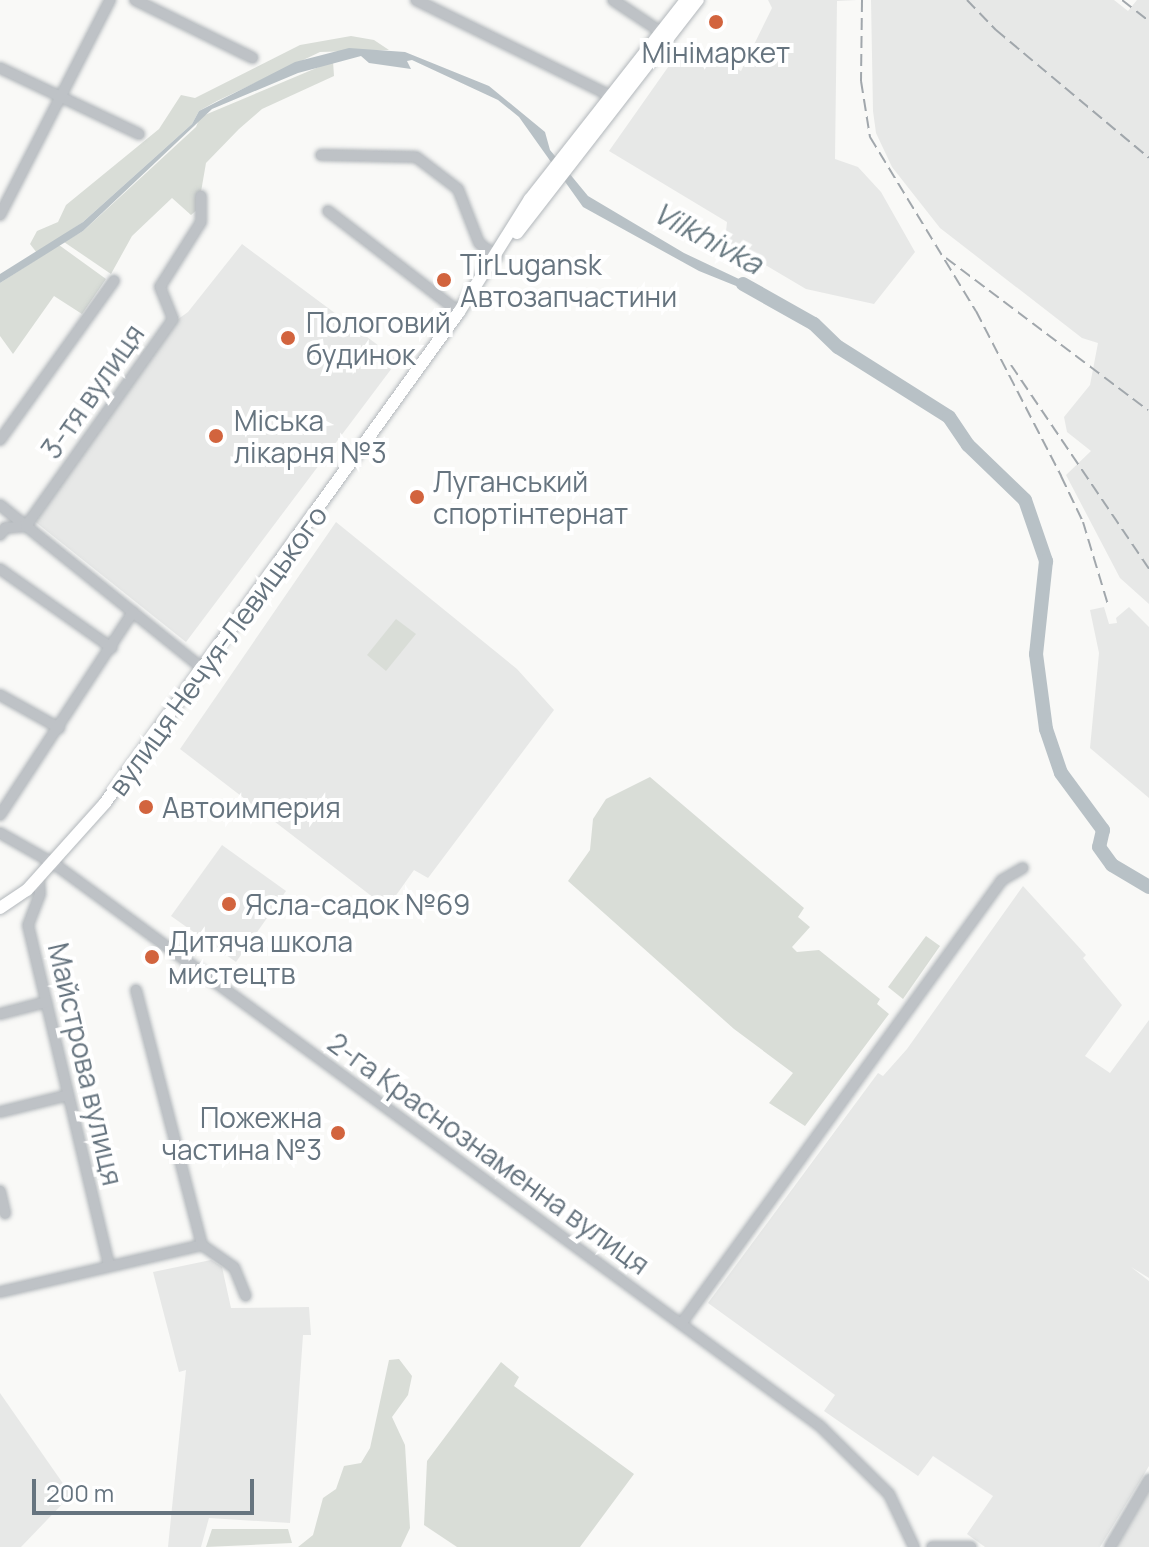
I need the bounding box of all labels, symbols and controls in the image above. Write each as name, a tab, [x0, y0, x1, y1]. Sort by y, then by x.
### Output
marker: Мінімаркет	[707, 13, 725, 31]
place label: Мінімаркет	[642, 35, 790, 69]
water label: Vilkhivka	[647, 194, 769, 282]
place label: TirLugansk Автозапчастини	[460, 247, 677, 313]
marker: TirLugansk Автозапчастини	[435, 271, 453, 289]
place label: Пологовий будинок	[306, 305, 451, 371]
street label: 3-тя вулиця	[34, 317, 150, 465]
marker: Пологовий будинок	[277, 327, 299, 349]
place label: Міська лікарня №3	[234, 403, 387, 469]
marker: Міська лікарня №3	[205, 425, 227, 447]
place label: Луганський спортінтернат	[433, 464, 628, 530]
marker: Луганський спортінтернат	[408, 488, 426, 506]
street label: вулиця Нечуя-Левицького	[101, 499, 333, 801]
place label: Автоимперия	[162, 790, 341, 824]
marker: Автоимперия	[137, 798, 155, 816]
place label: Ясла-садок №69	[245, 887, 470, 921]
marker: Ясла-садок №69	[220, 895, 238, 913]
place label: Дитяча школа мистецтв	[168, 924, 353, 990]
street label: Майстрова вулиця	[42, 940, 130, 1188]
marker: Дитяча школа мистецтв	[143, 948, 161, 966]
street label: 2-га Краснознаменна вулиця	[322, 1025, 656, 1281]
place label: Пожежна частина №3	[162, 1100, 322, 1166]
marker: Пожежна частина №3	[329, 1124, 347, 1142]
scale bar	[36, 1463, 258, 1513]
text: 200 m	[46, 1476, 114, 1509]

